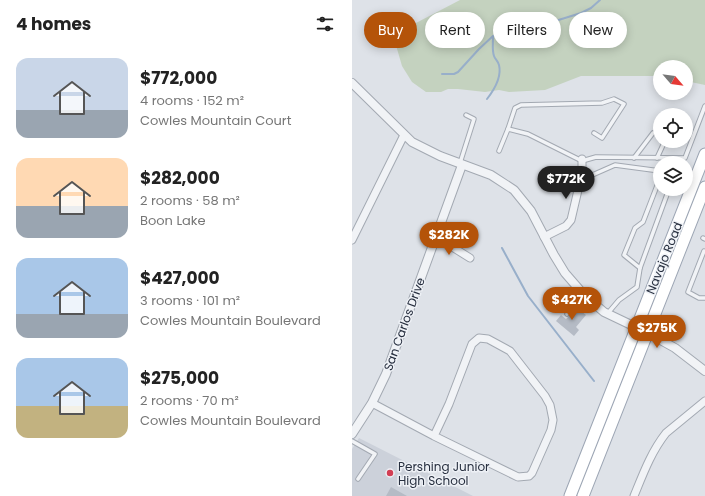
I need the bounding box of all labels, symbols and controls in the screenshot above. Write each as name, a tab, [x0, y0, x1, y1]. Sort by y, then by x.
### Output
text: 4 homes	[16, 12, 91, 36]
chip: Buy	[364, 12, 417, 48]
chip: Rent	[425, 12, 485, 48]
chip: Filters	[493, 12, 561, 48]
chip: New	[569, 12, 627, 48]
icon: filters	[314, 13, 336, 35]
north arrow	[653, 60, 693, 100]
map controls	[653, 60, 693, 196]
text: $772,000	[140, 66, 217, 90]
icon: home	[48, 74, 96, 122]
text: 4 rooms · 152 m²	[140, 91, 244, 110]
button: locate	[653, 108, 693, 148]
text: Cowles Mountain Court	[140, 111, 291, 130]
button: layers	[653, 156, 693, 196]
text: $282,000	[140, 166, 220, 190]
pin: $772K	[538, 166, 594, 200]
text: $772K	[547, 169, 585, 188]
icon: home	[48, 174, 96, 222]
text: 2 rooms · 58 m²	[140, 191, 240, 210]
text: Boon Lake	[140, 211, 206, 230]
street label: Navajo Road	[642, 219, 686, 297]
pin: $282K	[421, 222, 477, 256]
text: $282K	[429, 225, 469, 244]
text: $427,000	[140, 266, 220, 290]
icon: home	[48, 274, 96, 322]
street label: San Carlos Drive	[379, 275, 429, 373]
pin: $427K	[544, 287, 600, 321]
text: $427K	[552, 290, 592, 309]
text: 3 rooms · 101 m²	[140, 291, 240, 310]
text: Cowles Mountain Boulevard	[140, 311, 321, 330]
pin: $275K	[629, 315, 685, 349]
text: $275K	[637, 318, 677, 337]
text: $275,000	[140, 366, 219, 390]
icon: home	[48, 374, 96, 422]
text: 2 rooms · 70 m²	[140, 391, 239, 410]
text: Cowles Mountain Boulevard	[140, 411, 321, 430]
place label: Pershing Junior High School	[398, 458, 490, 489]
marker: Pershing Junior High School	[385, 468, 395, 478]

